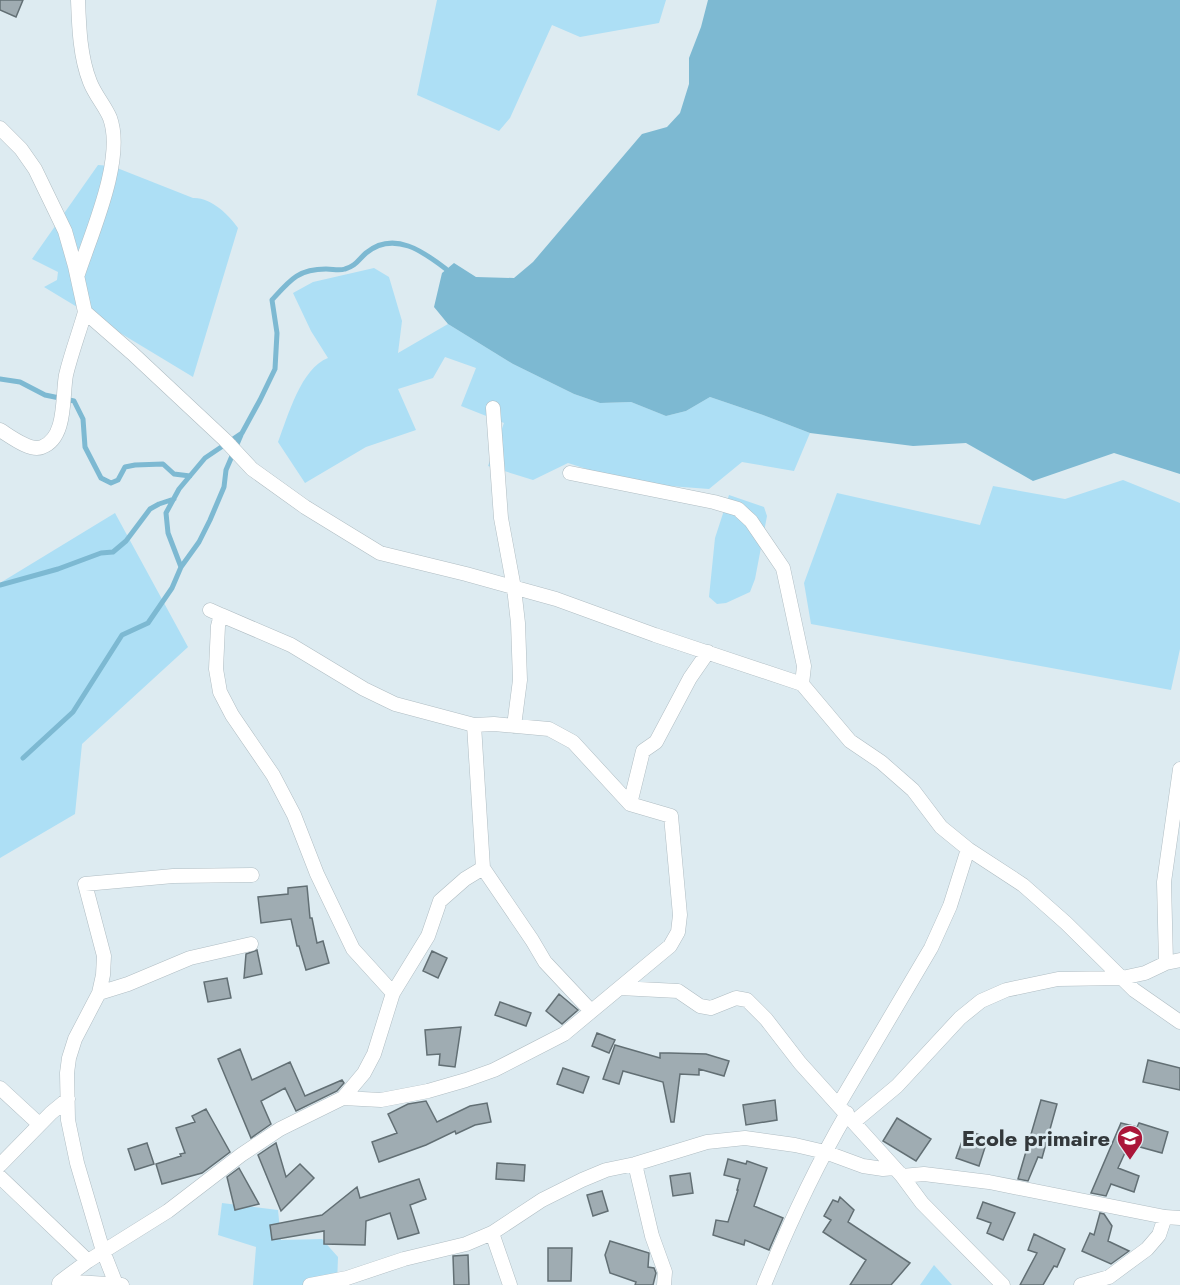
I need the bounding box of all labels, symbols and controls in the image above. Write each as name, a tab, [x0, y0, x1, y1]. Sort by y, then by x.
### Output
place label: Ecole primaire	[962, 1122, 1110, 1154]
school or university icon: Ecole primaire	[1115, 1123, 1145, 1161]

